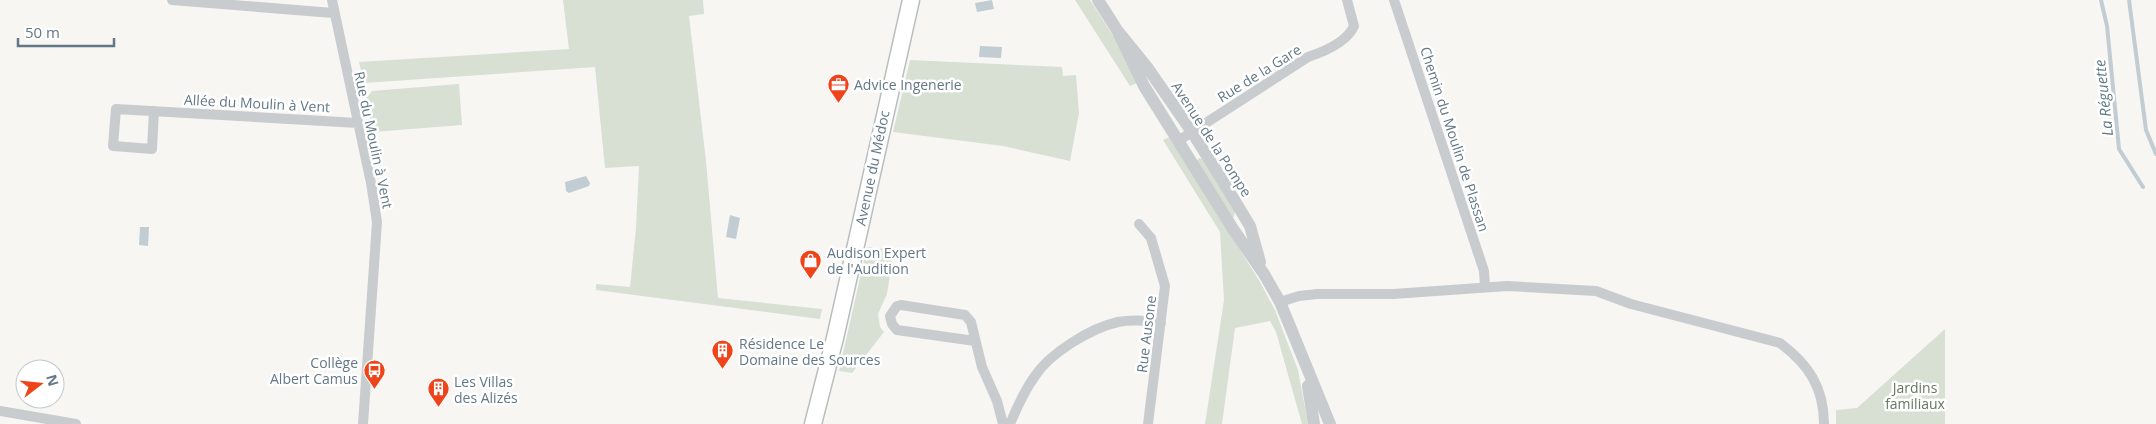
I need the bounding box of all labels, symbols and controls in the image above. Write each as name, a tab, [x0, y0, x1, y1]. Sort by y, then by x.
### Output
scale bar	[18, 15, 114, 47]
text: 50 m	[25, 22, 60, 42]
street label: Rue de la Gare	[1214, 40, 1305, 106]
street label: Chemin du Moulin de Plassan	[1416, 44, 1494, 234]
water label: La Réguette	[2089, 58, 2117, 137]
street label: Rue du Moulin à Vent	[350, 70, 398, 210]
office icon: Advice Ingenerie	[826, 72, 850, 103]
place label: Advice Ingenerie	[854, 75, 962, 94]
street label: Avenue de la Pompe	[1168, 78, 1256, 200]
street label: Allée du Moulin à Vent	[184, 90, 330, 116]
street label: Avenue du Médoc	[851, 108, 894, 227]
place label: Audison Expert de l'Audition	[827, 243, 926, 278]
shop icon: Audison Expert de l'Audition	[799, 248, 823, 279]
street label: Rue Ausone	[1132, 294, 1160, 374]
place label: Résidence Le Domaine des Sources	[739, 334, 881, 369]
building icon: Résidence Le Domaine des Sources	[711, 339, 735, 370]
place label: Collège Albert Camus	[270, 353, 358, 388]
bus stop icon: Collège Albert Camus	[362, 358, 386, 389]
north arrow	[15, 359, 65, 409]
text: N	[42, 372, 64, 388]
place label: Les Villas des Alizés	[454, 372, 518, 407]
building icon: Les Villas des Alizés	[426, 377, 450, 408]
park label: Jardins familiaux	[1885, 378, 1946, 413]

